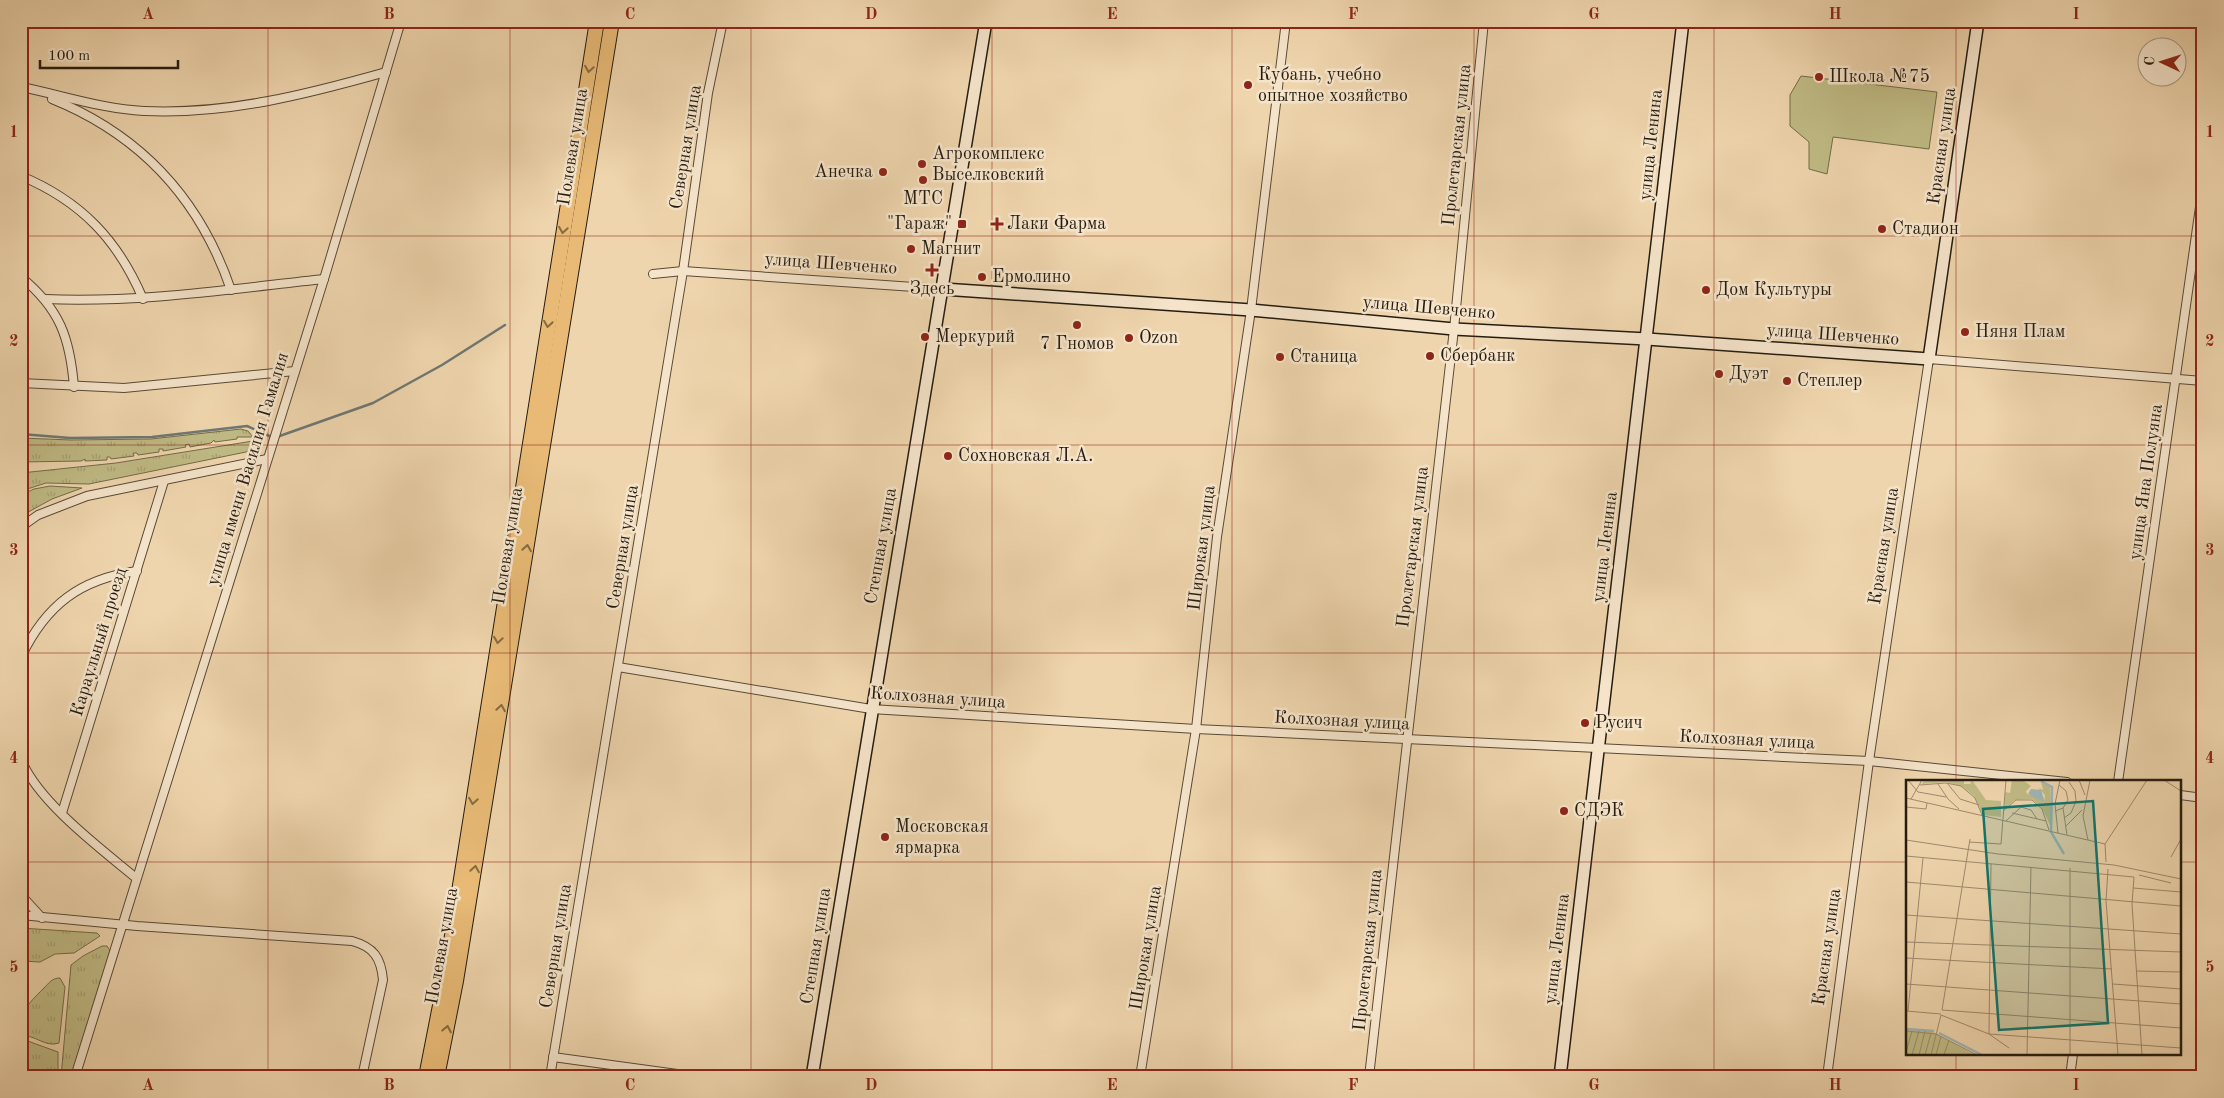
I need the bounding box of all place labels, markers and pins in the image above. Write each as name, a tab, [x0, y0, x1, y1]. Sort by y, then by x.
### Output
place label: Кубань, учебно опытное хозяйство	[1258, 66, 1408, 105]
place label: Школа №75	[1829, 68, 1930, 86]
marker: Школа №75	[1813, 71, 1825, 83]
marker: Кубань, учебно опытное хозяйство	[1242, 79, 1254, 91]
place label: Агрокомплекс Выселковский	[932, 145, 1044, 184]
marker: Агрокомплекс Выселковский	[916, 158, 928, 170]
place label: Анечка	[814, 163, 873, 181]
marker: Анечка	[877, 166, 889, 178]
marker: МТС	[917, 174, 929, 186]
place label: МТС	[903, 190, 943, 208]
place label: "Гараж"	[887, 215, 952, 233]
place label: Лаки Фарма	[1007, 215, 1106, 233]
marker: "Гараж"	[956, 218, 968, 230]
marker: Лаки Фарма	[991, 218, 1003, 230]
place label: Стадион	[1892, 220, 1959, 238]
marker: Стадион	[1876, 223, 1888, 235]
place label: Магнит	[921, 240, 981, 258]
marker: Магнит	[905, 243, 917, 255]
marker: Здесь	[926, 264, 938, 276]
place label: Ермолино	[992, 268, 1071, 286]
marker: Ермолино	[976, 271, 988, 283]
place label: Здесь	[910, 280, 954, 298]
place label: Дом Культуры	[1716, 281, 1832, 299]
marker: Дом Культуры	[1700, 284, 1712, 296]
marker: 7 Гномов	[1071, 319, 1083, 331]
place label: Няня Плам	[1975, 323, 2065, 341]
marker: Няня Плам	[1959, 326, 1971, 338]
place label: Меркурий	[935, 328, 1015, 346]
place label: Ozon	[1139, 329, 1178, 347]
marker: Меркурий	[919, 331, 931, 343]
marker: Ozon	[1123, 332, 1135, 344]
place label: 7 Гномов	[1040, 335, 1114, 353]
place label: Сбербанк	[1440, 347, 1515, 365]
place label: Станица	[1290, 348, 1358, 366]
marker: Сбербанк	[1424, 350, 1436, 362]
marker: Станица	[1274, 351, 1286, 363]
place label: Дуэт	[1729, 365, 1768, 383]
marker: Дуэт	[1713, 368, 1725, 380]
place label: Степлер	[1797, 372, 1862, 390]
marker: Степлер	[1781, 375, 1793, 387]
place label: Сохновская Л.А.	[958, 447, 1093, 465]
marker: Сохновская Л.А.	[942, 450, 954, 462]
place label: Русич	[1595, 714, 1642, 732]
marker: Русич	[1579, 717, 1591, 729]
place label: СДЭК	[1574, 802, 1624, 820]
marker: СДЭК	[1558, 805, 1570, 817]
place label: Московская ярмарка	[895, 818, 989, 857]
marker: Московская ярмарка	[879, 831, 891, 843]

